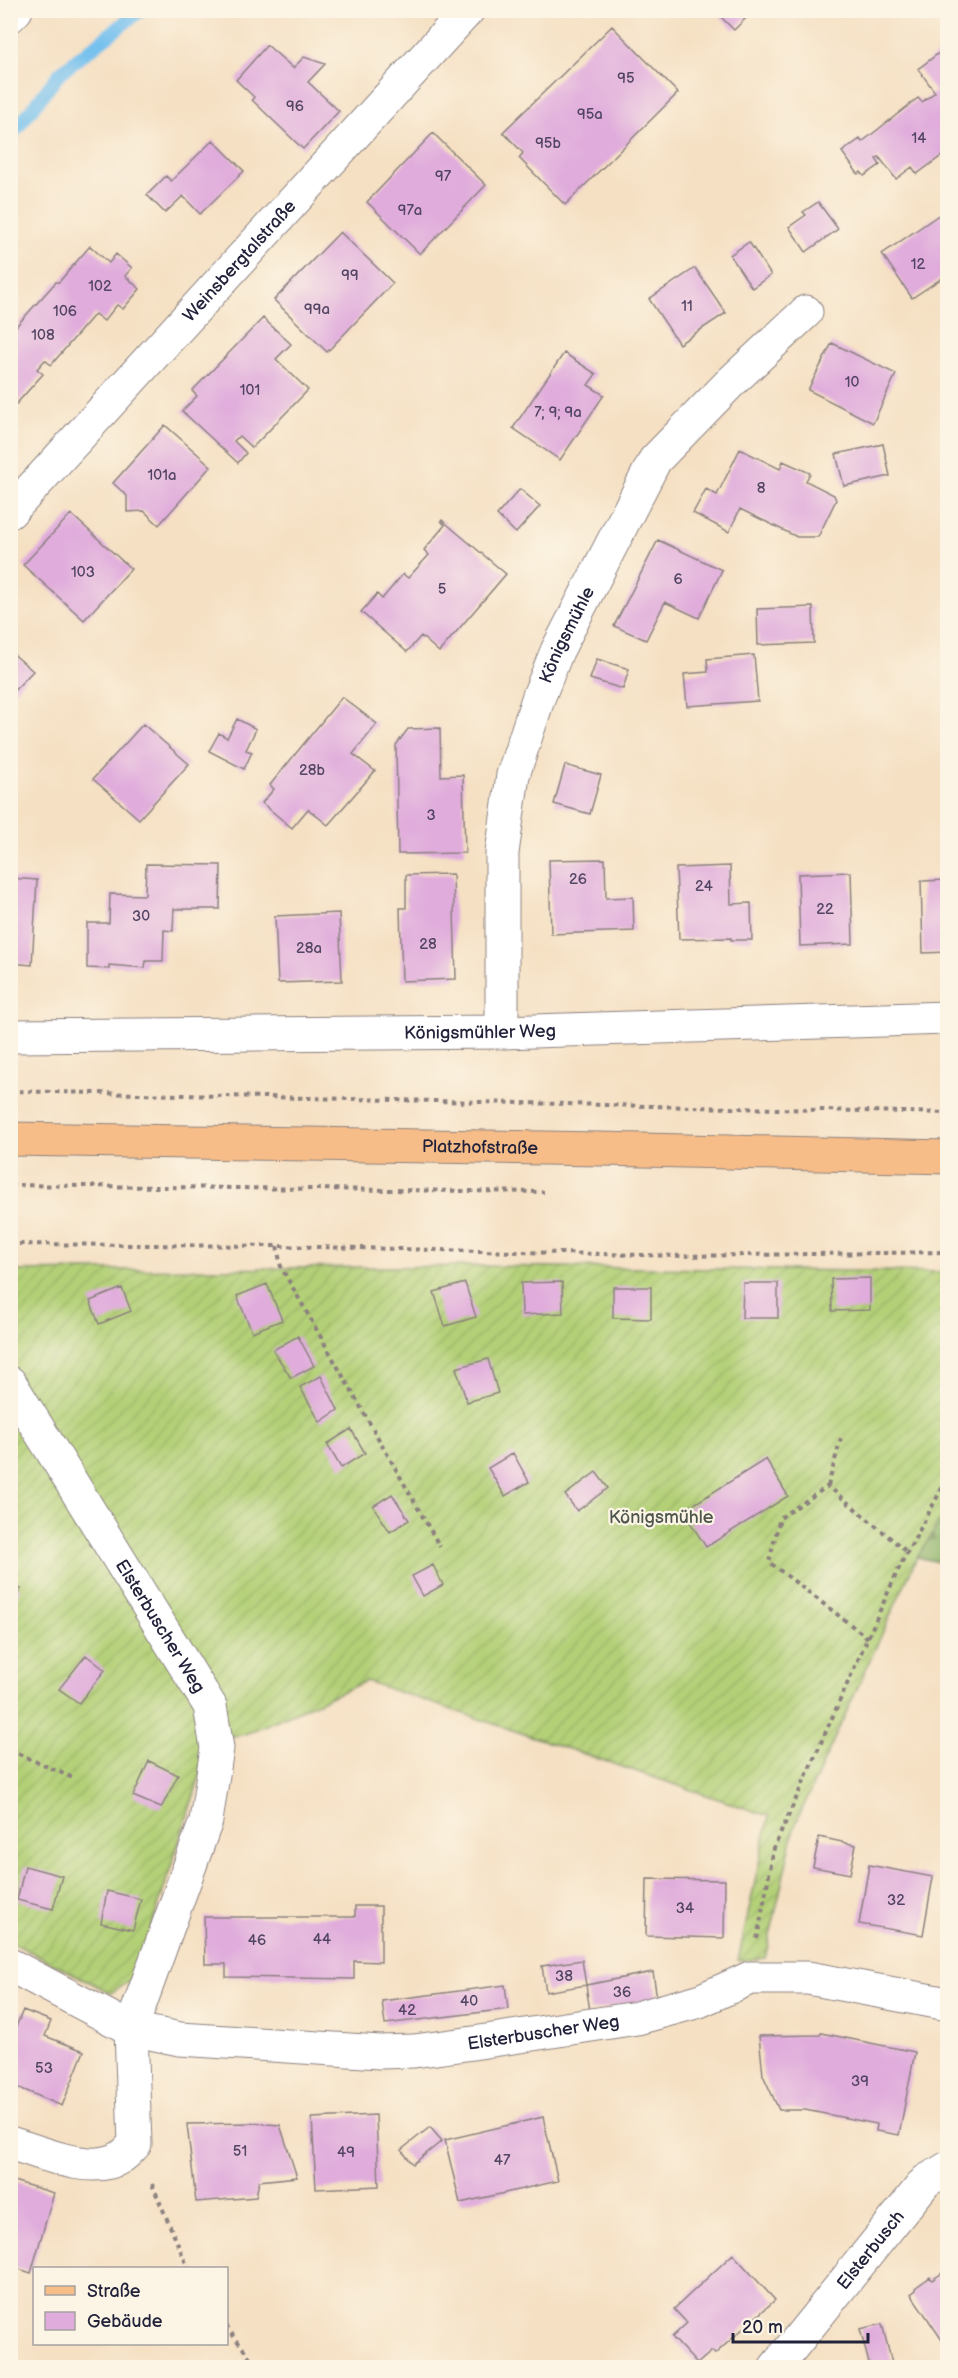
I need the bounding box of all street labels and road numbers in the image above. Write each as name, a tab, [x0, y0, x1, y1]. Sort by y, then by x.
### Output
street label: Weinsbergtalstraße	[178, 195, 300, 326]
street label: Königsmühle	[535, 583, 599, 686]
street label: Königsmühler Weg	[404, 1020, 556, 1043]
street label: Platzhofstraße	[422, 1135, 539, 1158]
street label: Elsterbuscher Weg	[111, 1555, 210, 1697]
street label: Elsterbuscher Weg	[466, 2010, 621, 2054]
street label: Elsterbusch	[832, 2206, 909, 2293]

